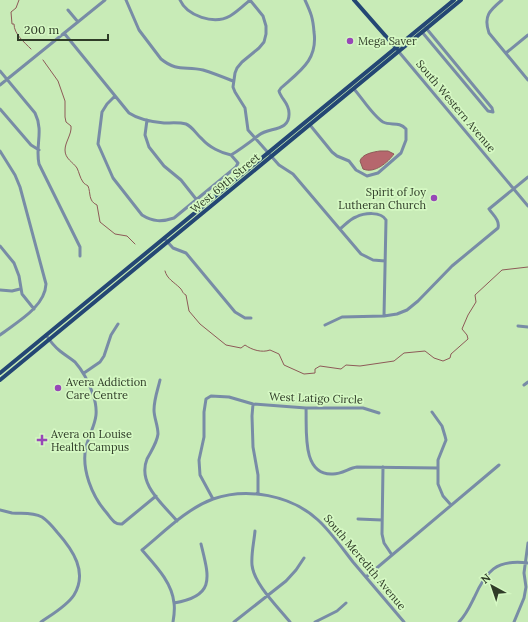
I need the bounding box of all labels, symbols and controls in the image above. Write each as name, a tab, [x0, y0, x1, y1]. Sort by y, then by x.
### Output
scale bar	[18, 16, 108, 42]
text: 200 m	[24, 22, 60, 37]
place label: Mega Saver	[358, 34, 417, 48]
marker: Mega Saver	[345, 36, 355, 46]
street label: South Western Avenue	[413, 57, 499, 155]
street label: West 69th Street	[187, 149, 263, 216]
place label: Spirit of Joy Lutheran Church	[338, 185, 426, 212]
marker: Spirit of Joy Lutheran Church	[429, 193, 439, 203]
place label: Avera Addiction Care Centre	[65, 375, 147, 402]
marker: Avera Addiction Care Centre	[53, 383, 63, 393]
street label: West Latigo Circle	[269, 389, 363, 407]
place label: Avera on Louise Health Campus	[50, 427, 132, 454]
marker: Avera on Louise Health Campus	[36, 434, 48, 446]
street label: South Meredith Avenue	[321, 511, 409, 613]
north arrow	[472, 566, 512, 606]
text: N	[478, 570, 494, 586]

